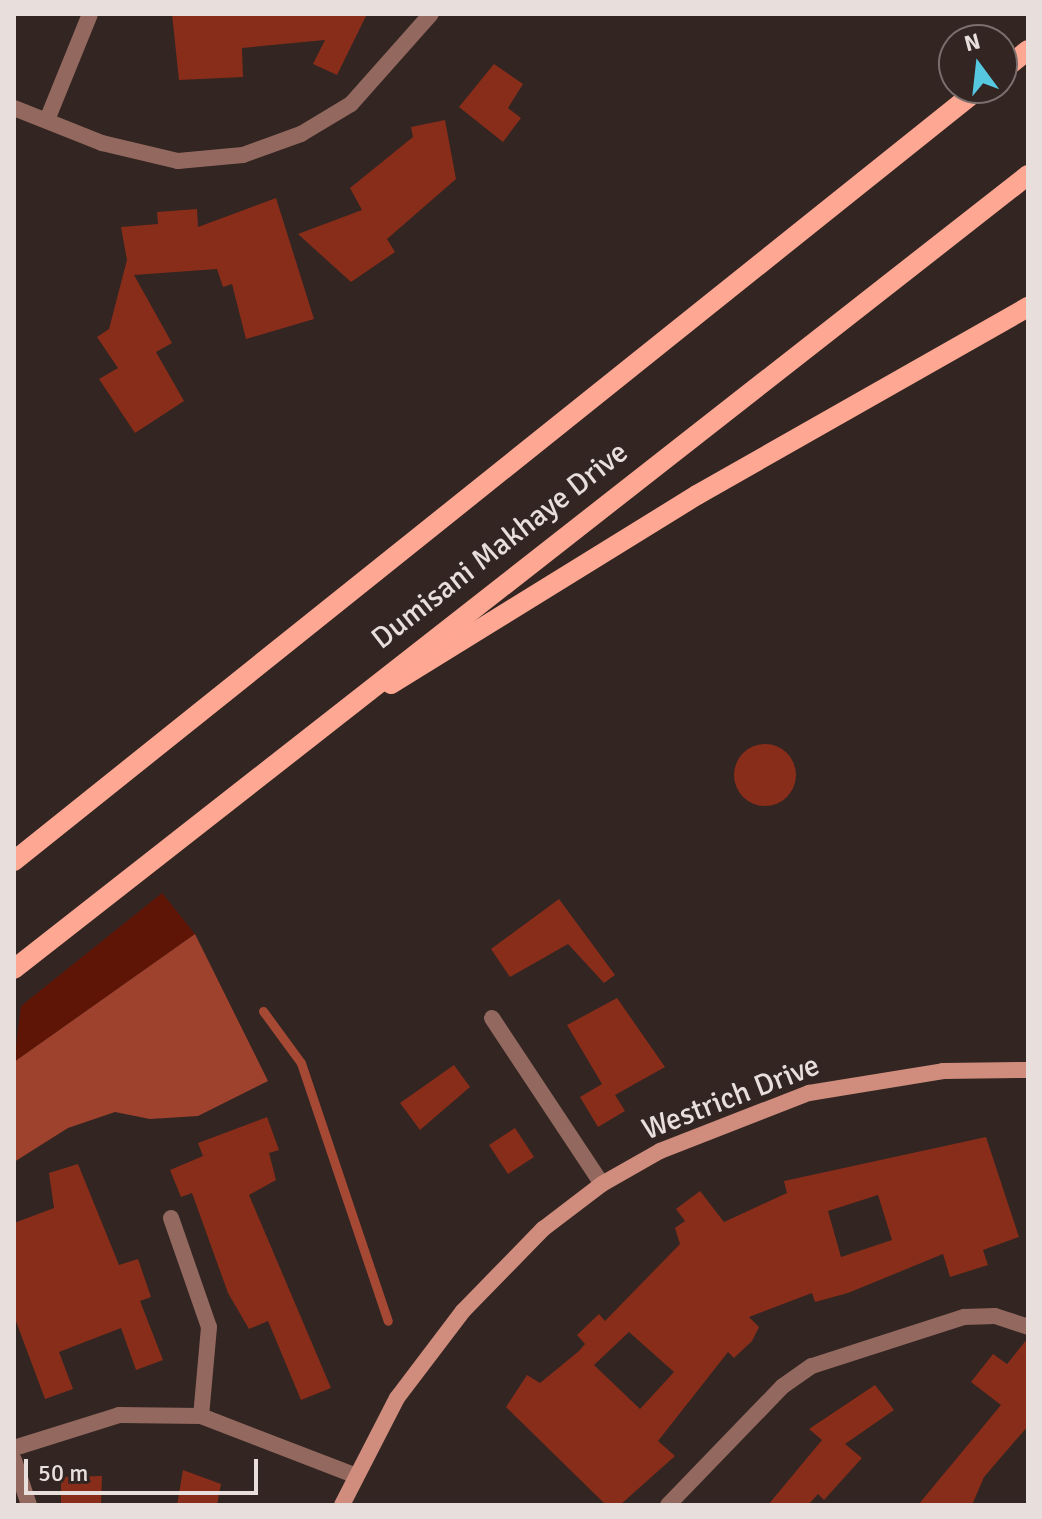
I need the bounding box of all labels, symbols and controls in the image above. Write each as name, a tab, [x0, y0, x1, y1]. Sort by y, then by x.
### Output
north arrow	[938, 24, 1018, 104]
text: N	[961, 27, 983, 57]
street label: Dumisani Makhaye Drive	[365, 435, 635, 657]
street label: Westrich Drive	[637, 1048, 825, 1148]
scale bar	[28, 1443, 262, 1493]
text: 50 m	[38, 1458, 88, 1488]

